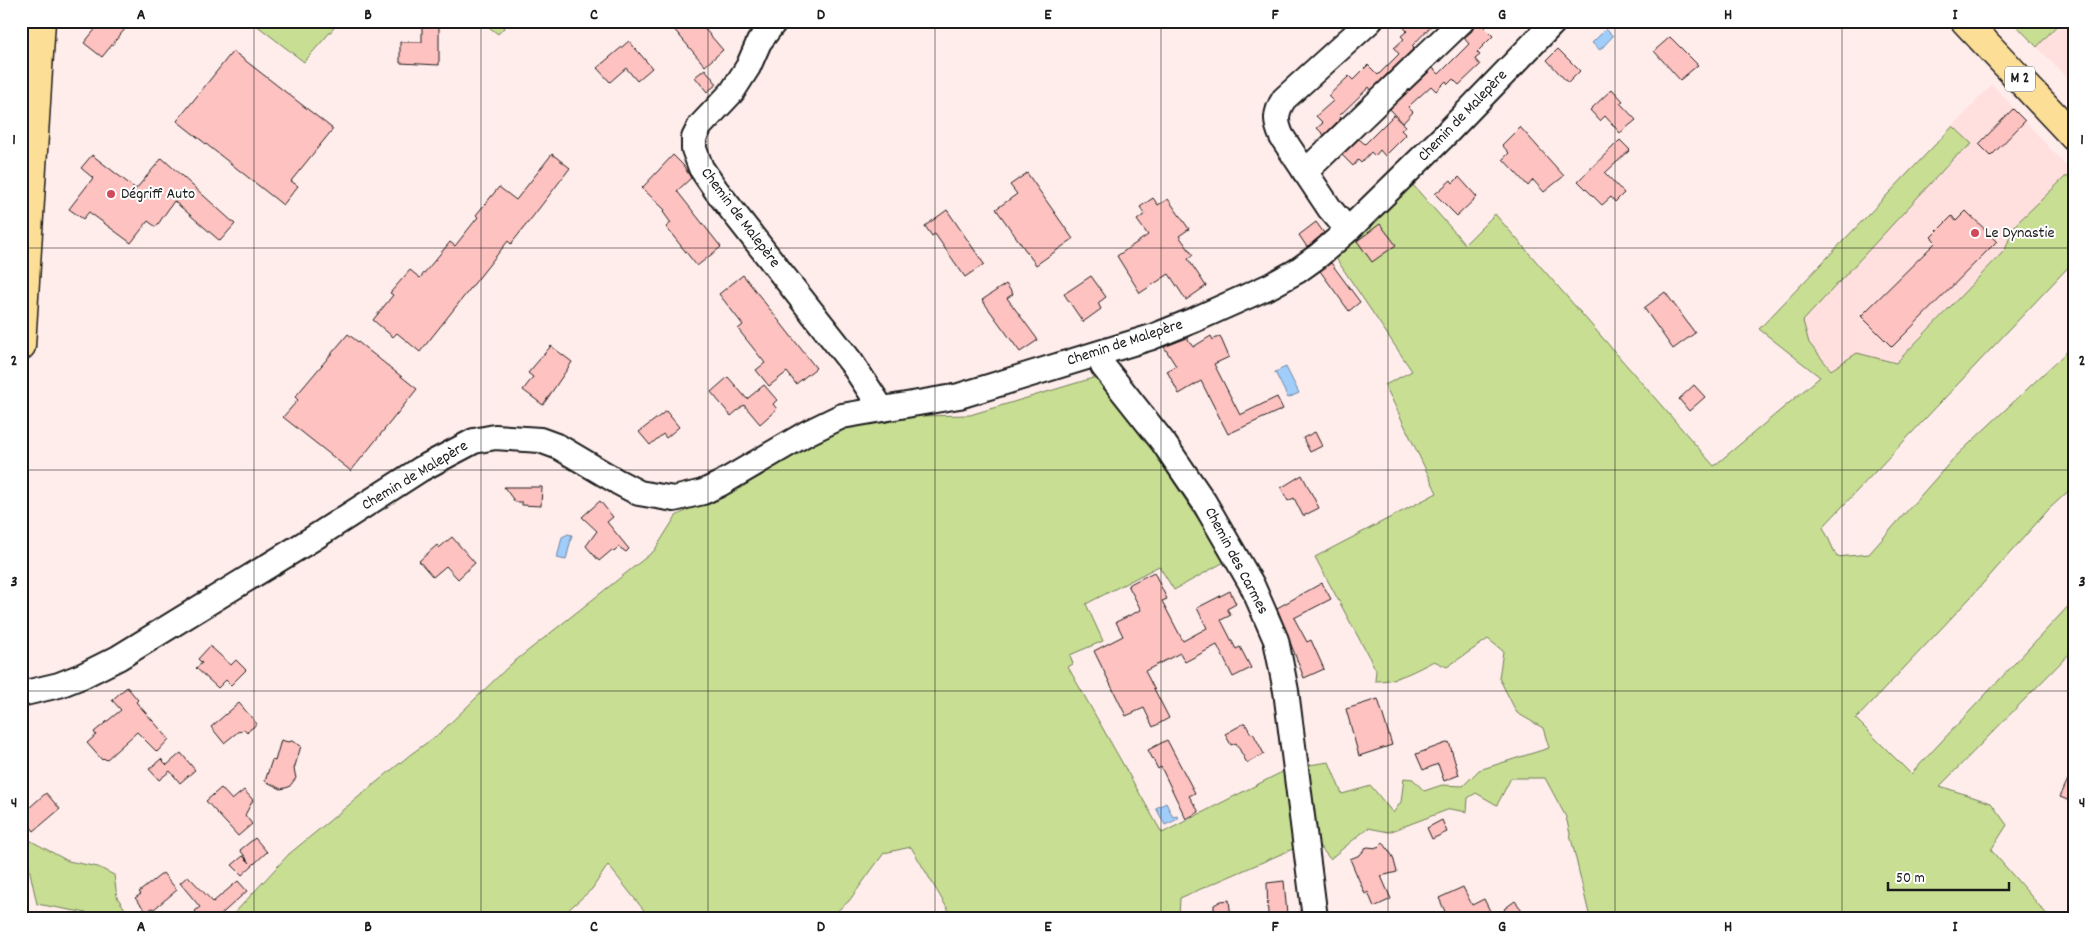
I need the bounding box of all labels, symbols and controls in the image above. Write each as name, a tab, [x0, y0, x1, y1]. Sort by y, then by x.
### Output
text: A	[137, 4, 146, 27]
text: B	[364, 4, 372, 27]
text: C	[590, 4, 598, 27]
text: D	[817, 4, 826, 27]
text: E	[1044, 4, 1052, 27]
text: F	[1271, 4, 1279, 27]
text: G	[1498, 4, 1506, 27]
text: H	[1724, 4, 1732, 27]
text: I	[1953, 4, 1959, 27]
street label: Chemin de Malepère	[1413, 65, 1513, 167]
road number: M 2	[2005, 66, 2035, 92]
text: 1	[12, 129, 16, 152]
text: 1	[2080, 129, 2084, 152]
street label: Chemin de Malepère	[695, 163, 785, 273]
place label: Dégriff Auto	[121, 183, 195, 206]
marker: Dégriff Auto	[105, 188, 117, 200]
place label: Le Dynastie	[1985, 222, 2055, 245]
marker: Le Dynastie	[1969, 227, 1981, 239]
street label: Chemin de Malepère	[1064, 313, 1186, 373]
text: 2	[11, 350, 18, 373]
text: 2	[2079, 350, 2086, 373]
street label: Chemin de Malepère	[357, 435, 473, 517]
street label: Chemin des Carmes	[1198, 503, 1274, 619]
text: 3	[10, 571, 18, 594]
text: 3	[2078, 571, 2086, 594]
text: 4	[11, 792, 17, 815]
text: 4	[2079, 792, 2085, 815]
scale bar	[1888, 859, 2010, 891]
text: 50 m	[1896, 868, 1925, 890]
text: A	[137, 916, 146, 939]
text: B	[364, 916, 372, 939]
text: C	[590, 916, 598, 939]
text: D	[817, 916, 826, 939]
text: E	[1044, 916, 1052, 939]
text: F	[1271, 916, 1279, 939]
text: G	[1498, 916, 1506, 939]
text: H	[1724, 916, 1732, 939]
text: I	[1953, 916, 1959, 939]

